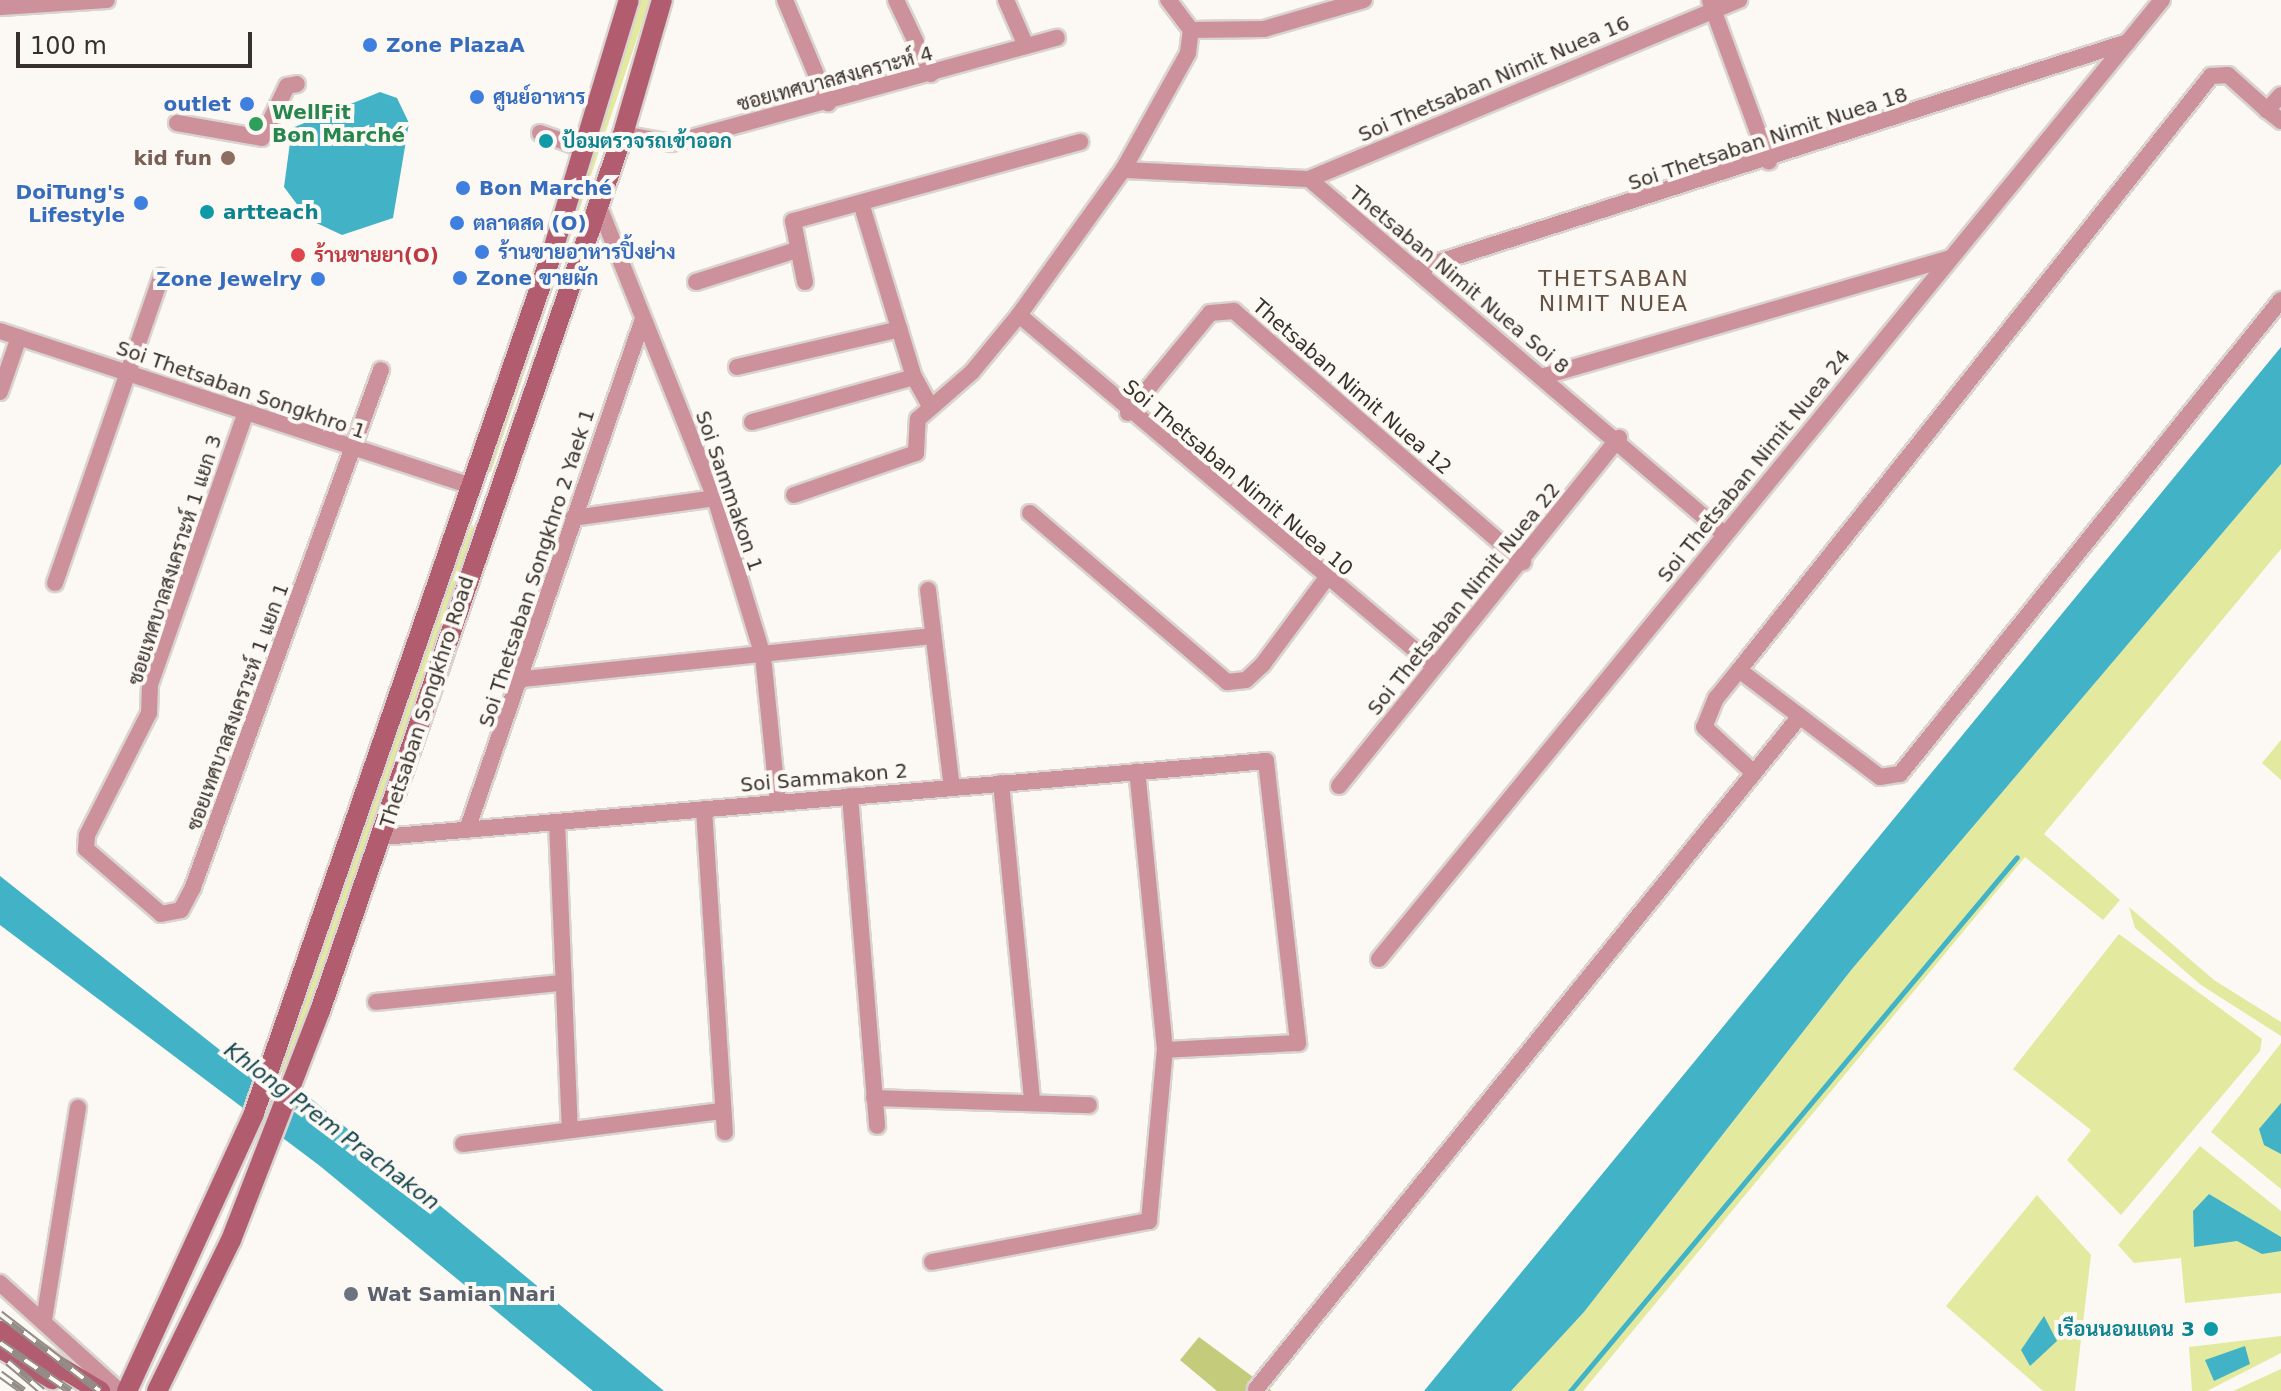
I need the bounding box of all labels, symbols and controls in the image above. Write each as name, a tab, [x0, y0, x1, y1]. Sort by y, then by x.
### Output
street label: Soi Thetsaban Nimit Nuea 16	[1355, 11, 1633, 147]
scale bar	[20, 16, 256, 66]
text: 100 m	[30, 32, 107, 60]
place label: Zone PlazaA	[386, 33, 525, 57]
marker: Zone PlazaA	[361, 36, 379, 54]
street label: ซอยเทศบาลสงเคราะห์ 4	[734, 41, 936, 117]
street label: Soi Thetsaban Nimit Nuea 18	[1625, 82, 1911, 196]
place label: ศูนย์อาหาร	[493, 85, 585, 109]
marker: ศูนย์อาหาร	[468, 88, 486, 106]
place label: outlet	[163, 92, 231, 116]
marker: outlet	[238, 95, 256, 113]
place label: WellFit Bon Marché	[272, 100, 405, 147]
marker: WellFit Bon Marché	[247, 115, 265, 133]
place label: ป้อมตรวจรถเข้าออก	[562, 129, 732, 153]
marker: ป้อมตรวจรถเข้าออก	[537, 132, 555, 150]
place label: kid fun	[133, 146, 212, 170]
marker: kid fun	[219, 149, 237, 167]
place label: Bon Marché	[479, 176, 612, 200]
marker: Bon Marché	[454, 179, 472, 197]
place label: DoiTung's Lifestyle	[16, 180, 125, 227]
street label: Thetsaban Nimit Nuea Soi 8	[1344, 181, 1574, 379]
marker: DoiTung's Lifestyle	[132, 194, 150, 212]
place label: artteach	[223, 200, 319, 224]
marker: artteach	[198, 203, 216, 221]
place label: ตลาดสด (O)	[473, 211, 587, 235]
marker: ตลาดสด (O)	[448, 214, 466, 232]
place label: ร้านขายอาหารปิ้งย่าง	[498, 240, 676, 264]
place label: ร้านขายยา(O)	[314, 243, 439, 267]
marker: ร้านขายอาหารปิ้งย่าง	[473, 243, 491, 261]
marker: ร้านขายยา(O)	[289, 246, 307, 264]
district label: THETSABAN NIMIT NUEA	[1538, 265, 1690, 316]
place label: Zone ขายผัก	[476, 266, 599, 290]
place label: Zone Jewelry	[156, 267, 302, 291]
marker: Zone ขายผัก	[451, 269, 469, 287]
marker: Zone Jewelry	[309, 270, 327, 288]
street label: Thetsaban Nimit Nuea 12	[1248, 294, 1456, 480]
street label: Soi Thetsaban Songkhro 1	[113, 336, 369, 444]
street label: Soi Thetsaban Nimit Nuea 24	[1653, 345, 1855, 587]
street label: Soi Thetsaban Nimit Nuea 10	[1118, 375, 1358, 581]
street label: Soi Thetsaban Songkhro 2 Yaek 1	[474, 406, 600, 730]
street label: Soi Sammakon 1	[690, 408, 768, 574]
street label: ซอยเทศบาลสงเคราะห์ 1 แยก 3	[123, 432, 227, 688]
street label: Soi Thetsaban Nimit Nuea 22	[1363, 478, 1565, 720]
street label: Thetsaban Songkhro Road	[375, 573, 479, 831]
street label: ซอยเทศบาลสงเคราะห์ 1 แยก 1	[182, 580, 294, 834]
street label: Soi Sammakon 2	[739, 759, 909, 797]
water label: Khlong Prem Prachakon	[219, 1036, 445, 1216]
place label: Wat Samian Nari	[367, 1282, 556, 1306]
marker: Wat Samian Nari	[342, 1285, 360, 1303]
place label: เรือนนอนแดน 3	[2057, 1317, 2195, 1341]
marker: เรือนนอนแดน 3	[2202, 1320, 2220, 1338]

